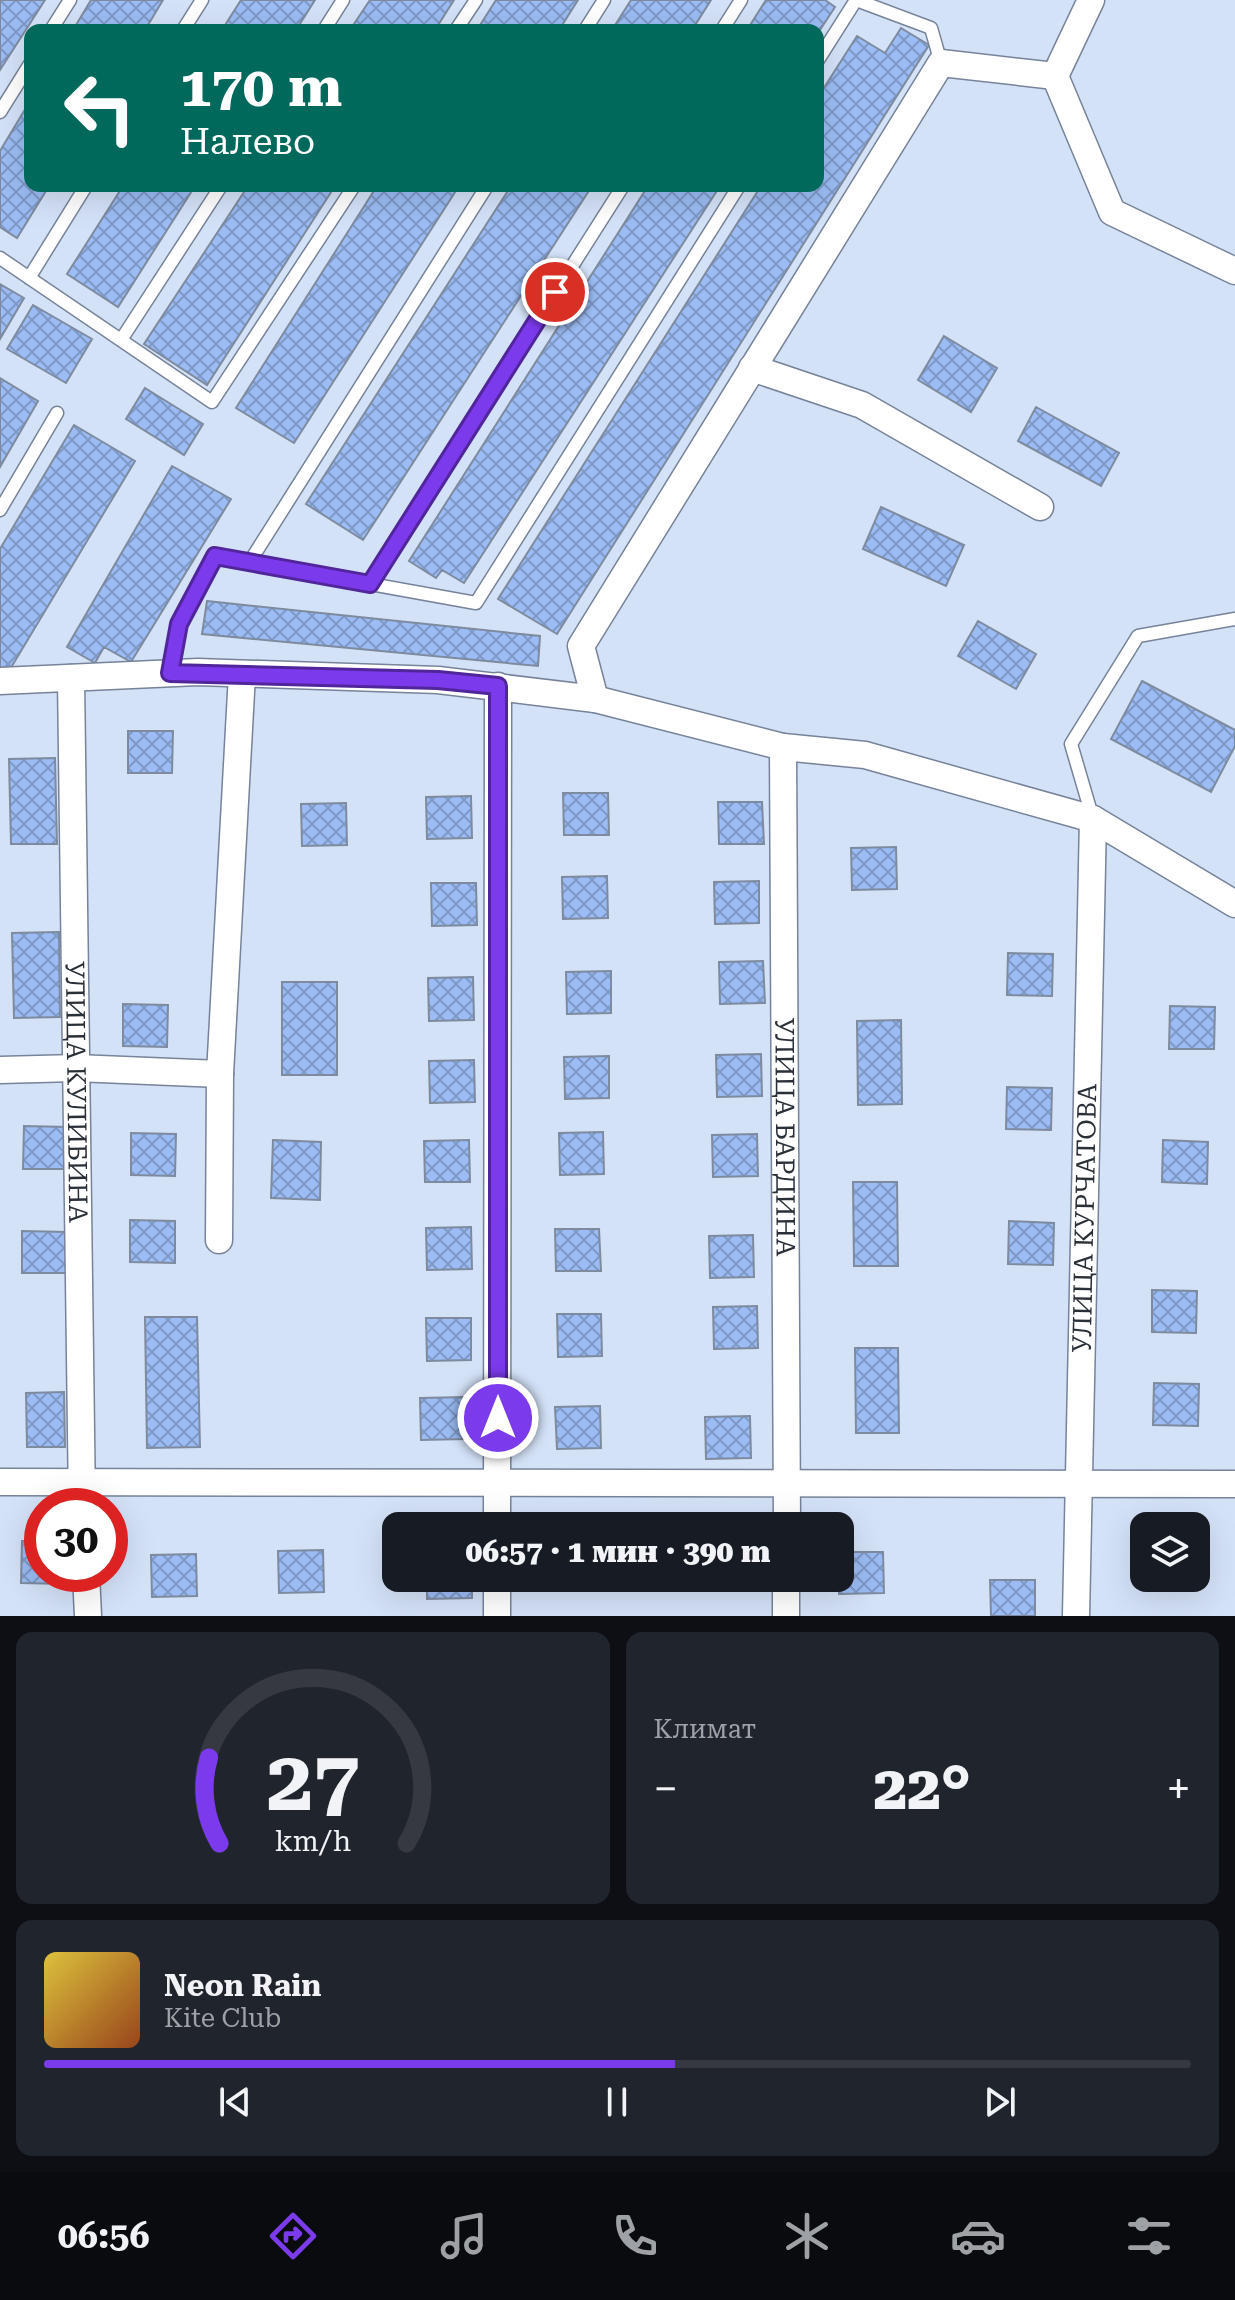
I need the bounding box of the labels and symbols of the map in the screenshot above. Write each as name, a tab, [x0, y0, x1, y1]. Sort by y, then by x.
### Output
pin	[521, 258, 589, 326]
street label: УЛИЦА КУЛИБИНА	[60, 961, 93, 1223]
street label: УЛИЦА БАРДИНА	[769, 1018, 801, 1256]
street label: УЛИЦА КУРЧАТОВА	[1067, 1083, 1102, 1353]
position arrow	[456, 1376, 540, 1460]
speed limit sign: 30	[24, 1488, 128, 1592]

